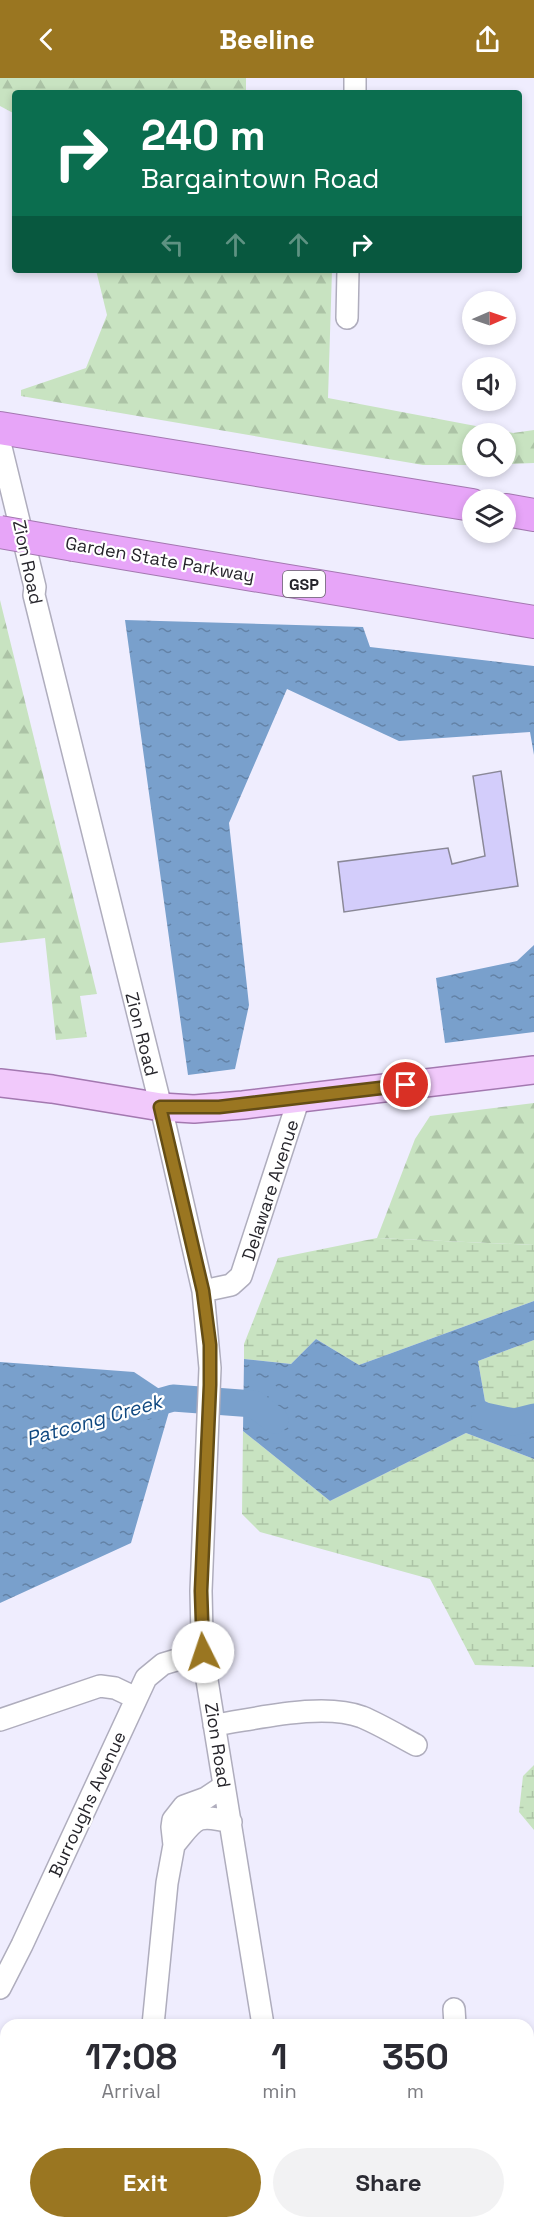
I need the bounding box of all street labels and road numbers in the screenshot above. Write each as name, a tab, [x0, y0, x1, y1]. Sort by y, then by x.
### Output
street label: Zion Road	[8, 518, 48, 606]
street label: Garden State Parkway	[64, 531, 256, 587]
road number: GSP	[283, 571, 325, 597]
street label: Zion Road	[120, 990, 164, 1078]
street label: Delaware Avenue	[236, 1117, 304, 1263]
street label: Zion Road	[200, 1701, 236, 1789]
street label: Burroughs Avenue	[43, 1727, 131, 1881]

